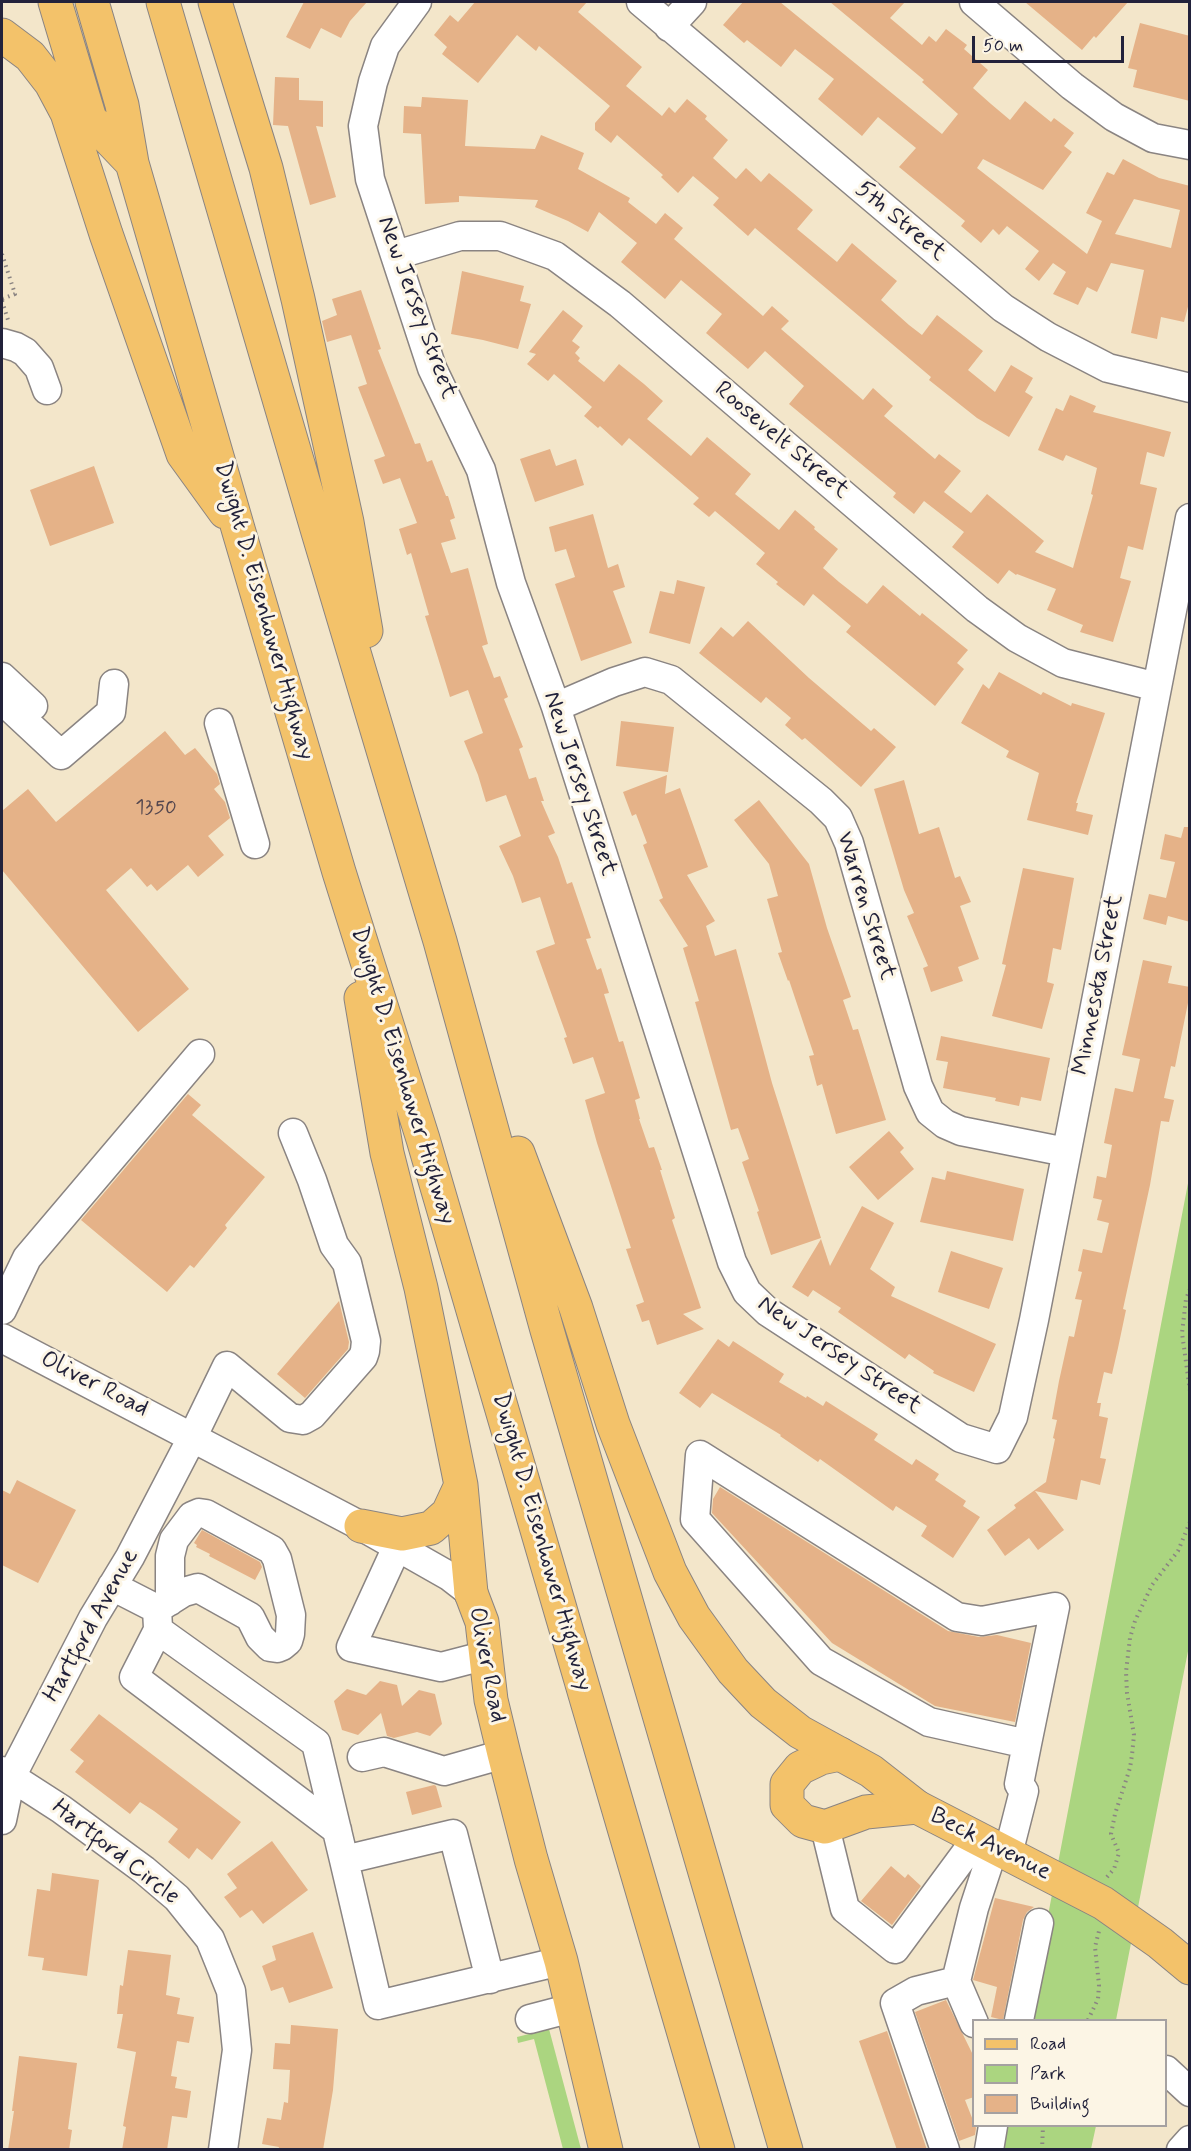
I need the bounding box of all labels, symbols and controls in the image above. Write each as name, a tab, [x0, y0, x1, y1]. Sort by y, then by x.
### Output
scale bar	[975, 24, 1126, 62]
text: 50 m	[983, 34, 1023, 58]
street label: 5th Street	[849, 176, 951, 268]
street label: New Jersey Street	[370, 213, 462, 403]
street label: Roosevelt Street	[708, 376, 854, 506]
street label: Dwight D. Eisenhower Highway	[207, 458, 319, 764]
street label: New Jersey Street	[536, 688, 622, 880]
house number: 1350	[135, 796, 177, 822]
street label: Warren Street	[829, 828, 901, 984]
street label: Minnesota Street	[1067, 892, 1131, 1078]
street label: Dwight D. Eisenhower Highway	[343, 924, 461, 1228]
street label: New Jersey Street	[751, 1290, 927, 1422]
street label: Oliver Road	[35, 1346, 153, 1424]
street label: Dwight D. Eisenhower Highway	[485, 1389, 597, 1695]
street label: Hartford Avenue	[38, 1544, 146, 1708]
street label: Oliver Road	[461, 1605, 511, 1725]
street label: Hartford Circle	[45, 1794, 185, 1912]
street label: Beck Avenue	[925, 1802, 1055, 1888]
legend	[972, 2019, 1167, 2127]
text: Road	[1030, 2032, 1066, 2056]
text: Park	[1030, 2062, 1066, 2086]
text: Building	[1030, 2092, 1090, 2116]

